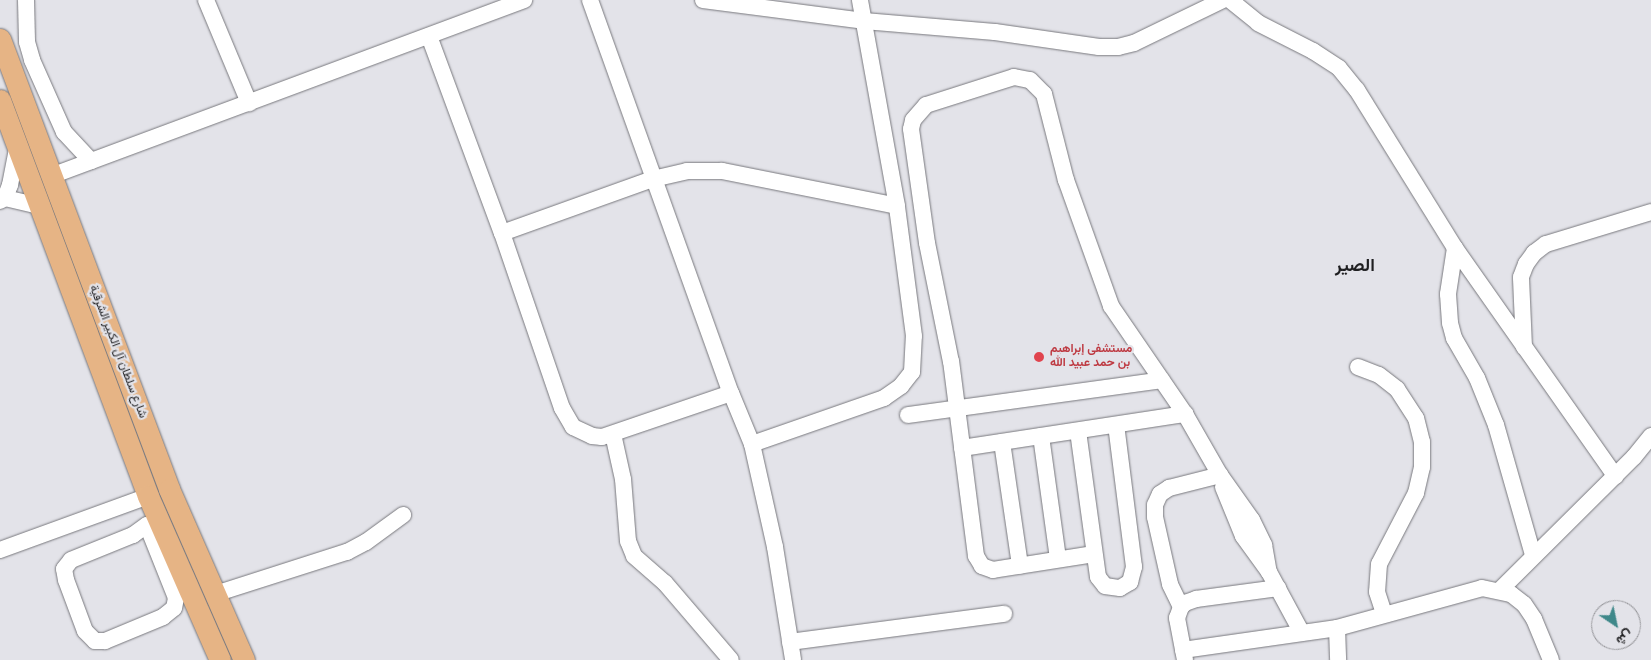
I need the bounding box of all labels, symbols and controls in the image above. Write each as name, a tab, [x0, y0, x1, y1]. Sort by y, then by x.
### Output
district label: الصير	[1335, 256, 1375, 278]
street label: شارع سلطان آل الكبير الشرقية	[85, 283, 149, 421]
place label: مستشفى إبراهيم بن حمد عبيد الله	[1050, 343, 1132, 371]
marker: مستشفى إبراهيم بن حمد عبيد الله	[1032, 350, 1046, 364]
north arrow	[1591, 600, 1641, 650]
text: ش	[1612, 625, 1636, 649]

